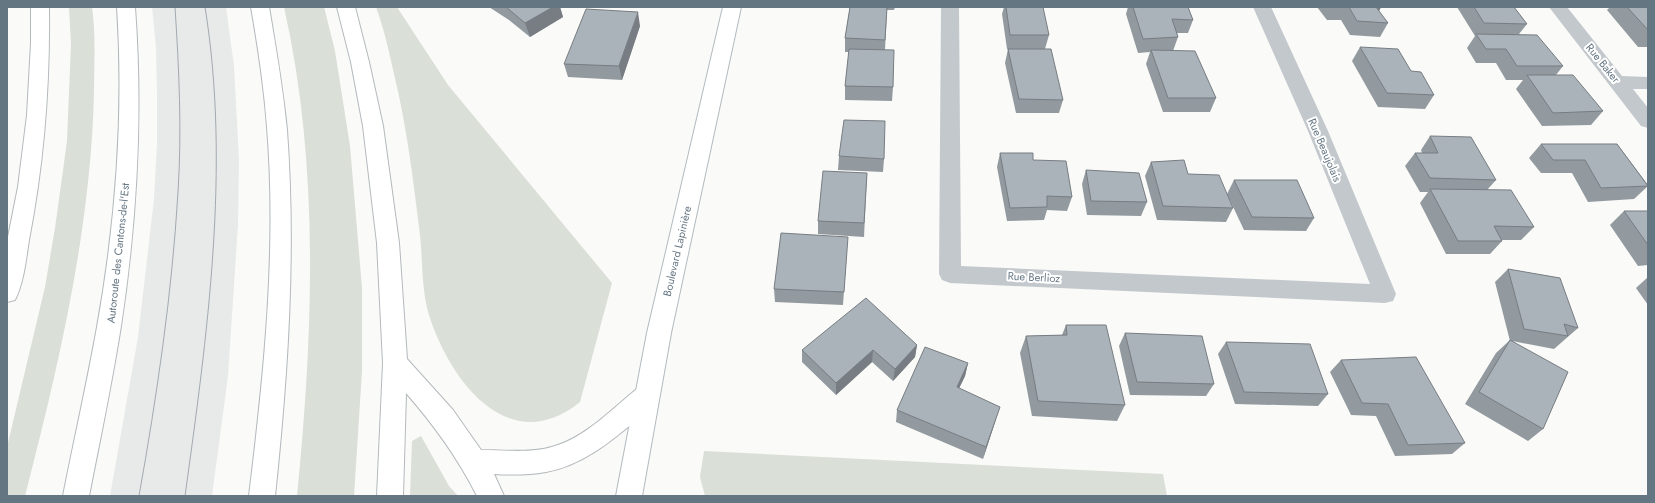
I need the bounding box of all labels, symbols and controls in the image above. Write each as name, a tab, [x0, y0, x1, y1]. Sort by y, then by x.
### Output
street label: Rue Baker	[1582, 40, 1624, 86]
street label: Rue Beaujolais	[1304, 116, 1346, 185]
street label: Autoroute des Cantons-de-l'Est	[103, 182, 133, 324]
street label: Boulevard Lapinière	[659, 204, 695, 298]
street label: Rue Berlioz	[1007, 268, 1061, 286]

